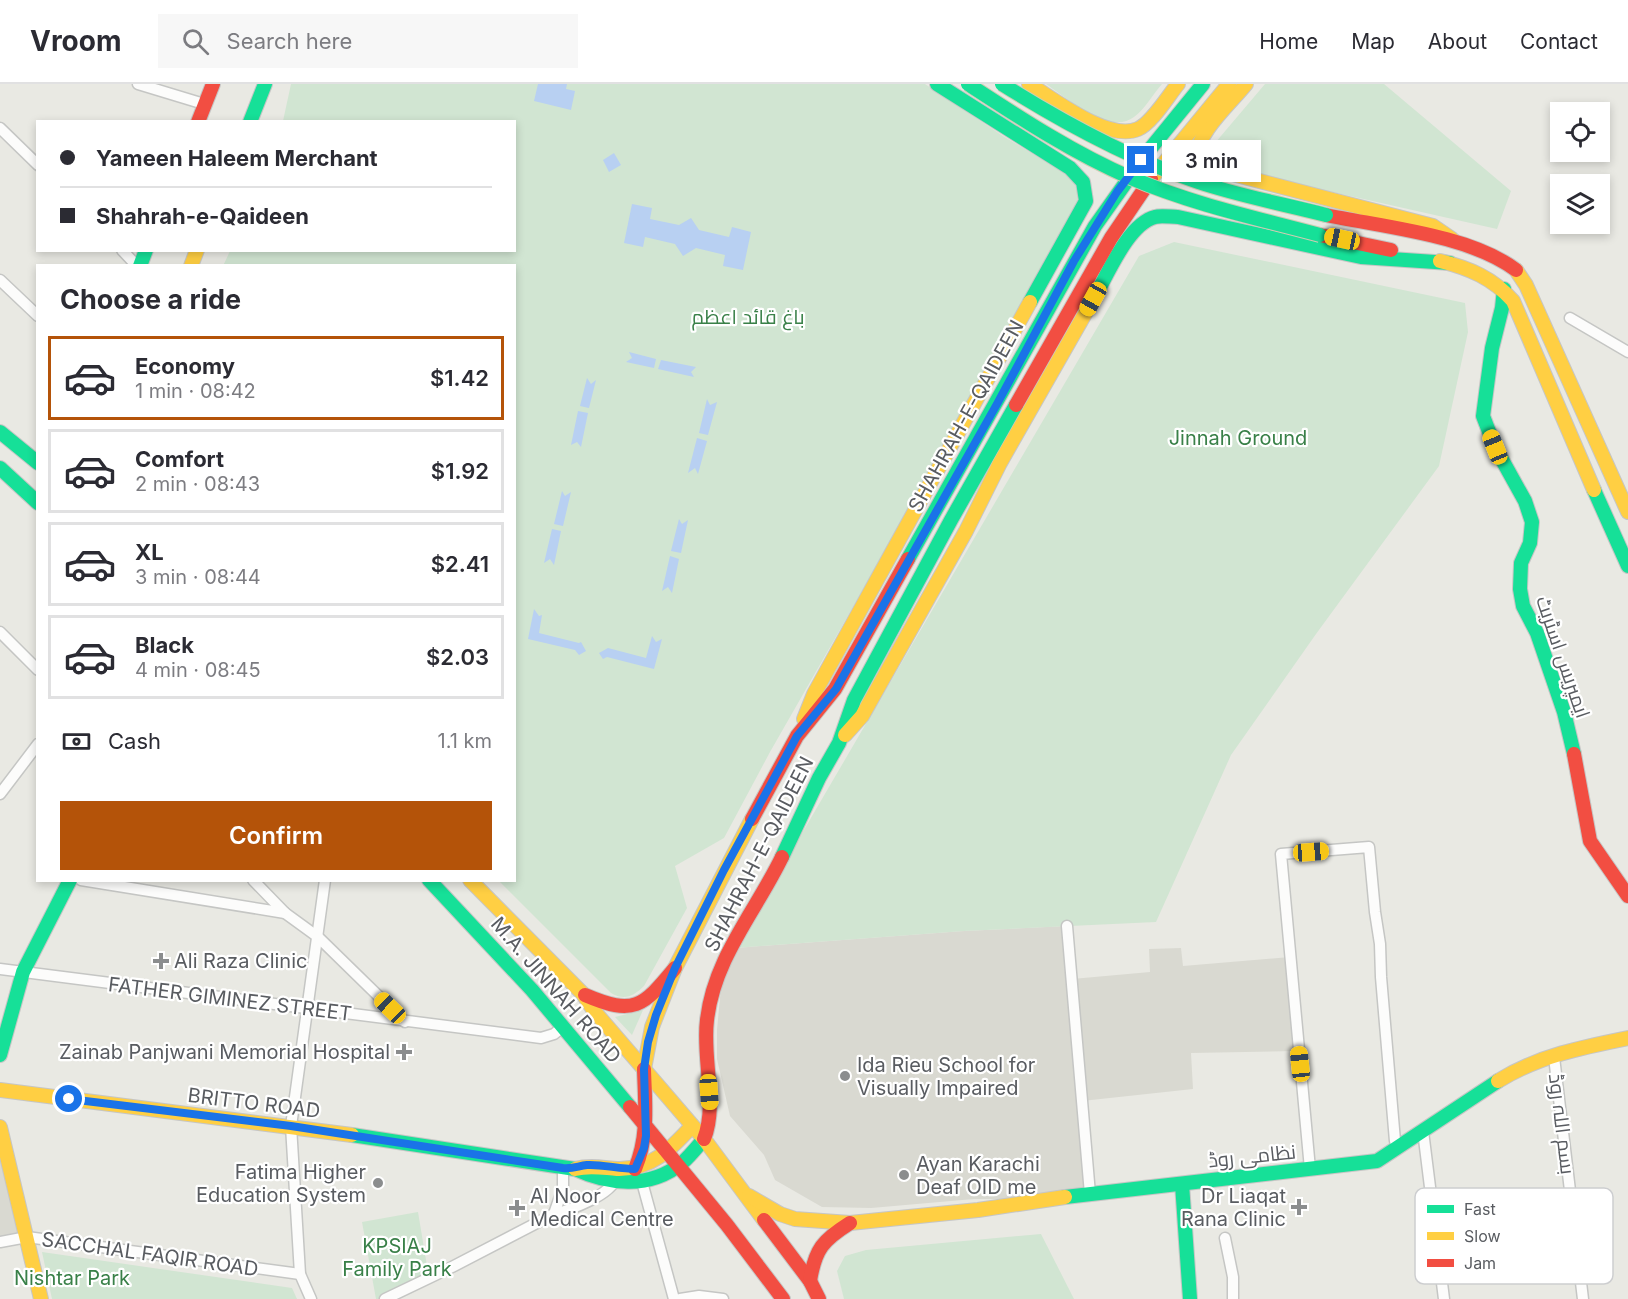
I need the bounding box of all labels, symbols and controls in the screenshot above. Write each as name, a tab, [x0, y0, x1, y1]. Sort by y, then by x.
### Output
search box	[158, 14, 578, 68]
text: Vroom	[30, 24, 122, 58]
icon: search	[179, 25, 212, 58]
text: Search here	[227, 28, 352, 54]
text: Home	[1259, 29, 1318, 54]
text: Map	[1351, 29, 1395, 54]
text: About	[1428, 29, 1487, 54]
text: Contact	[1520, 29, 1598, 54]
map controls	[1550, 102, 1610, 234]
button: locate	[1550, 102, 1610, 162]
callout: 3 min	[1162, 139, 1261, 181]
text: Yameen Haleem Merchant	[96, 145, 378, 171]
route end	[1127, 146, 1154, 173]
text: 3 min	[1185, 149, 1238, 173]
button: layers	[1550, 174, 1610, 234]
text: Shahrah-e-Qaideen	[96, 203, 309, 229]
car	[1323, 226, 1361, 252]
car	[1076, 279, 1110, 319]
text: Choose a ride	[60, 283, 241, 316]
park label: باغ قائد اعظم	[692, 305, 805, 331]
street label: SHAHRAH-E-QAIDEEN	[903, 316, 1029, 516]
icon: car	[63, 351, 117, 405]
text: Economy	[135, 353, 235, 379]
text: $1.42	[430, 365, 489, 391]
text: 1 min · 08:42	[135, 379, 256, 403]
park label: Jinnah Ground	[1169, 426, 1307, 450]
car	[1480, 427, 1510, 467]
icon: car	[63, 444, 117, 498]
text: Comfort	[135, 446, 224, 472]
text: $1.92	[431, 458, 489, 484]
text: 2 min · 08:43	[135, 472, 260, 496]
icon: car	[63, 537, 117, 591]
text: XL	[135, 539, 164, 565]
text: $2.41	[431, 551, 489, 577]
text: 3 min · 08:44	[135, 565, 261, 589]
street label: ایمپریس اسٹریٹ	[1530, 593, 1595, 722]
icon: car	[63, 630, 117, 684]
text: Black	[135, 632, 194, 658]
text: $2.03	[426, 644, 489, 670]
text: 4 min · 08:45	[135, 658, 261, 682]
icon: cash	[60, 725, 93, 758]
text: Cash	[108, 728, 161, 754]
text: 1.1 km	[438, 729, 492, 753]
street label: SHAHRAH-E-QAIDEEN	[699, 752, 819, 956]
button: Confirm	[60, 801, 492, 870]
car	[1292, 842, 1330, 862]
street label: M.A. JINNAH ROAD	[486, 912, 626, 1068]
place label: Ali Raza Clinic	[174, 949, 307, 973]
marker: Ali Raza Clinic	[152, 952, 170, 970]
street label: FATHER GIMINEZ STREET	[107, 972, 353, 1026]
car	[371, 989, 409, 1027]
place label: Zainab Panjwani Memorial Hospital	[59, 1040, 390, 1064]
marker: Zainab Panjwani Memorial Hospital	[395, 1043, 413, 1061]
car	[1289, 1045, 1311, 1083]
place label: Ida Rieu School for Visually Impaired	[857, 1053, 1036, 1100]
marker: Ida Rieu School for Visually Impaired	[838, 1069, 852, 1083]
street label: بسم اللہ روڈ	[1542, 1072, 1580, 1176]
car	[699, 1073, 719, 1111]
street label: BRITTO ROAD	[186, 1083, 322, 1123]
route start	[55, 1085, 82, 1112]
street label: نظامی روڈ	[1207, 1139, 1297, 1174]
place label: Ayan Karachi Deaf OID me	[916, 1152, 1040, 1199]
place label: Fatima Higher Education System	[196, 1160, 366, 1207]
marker: Ayan Karachi Deaf OID me	[897, 1168, 911, 1182]
marker: Fatima Higher Education System	[371, 1176, 385, 1190]
place label: Al Noor Medical Centre	[530, 1184, 674, 1231]
place label: Dr Liaqat Rana Clinic	[1181, 1184, 1286, 1231]
legend	[1415, 1188, 1613, 1284]
marker: Dr Liaqat Rana Clinic	[1290, 1198, 1308, 1216]
marker: Al Noor Medical Centre	[508, 1199, 526, 1217]
text: Fast	[1464, 1199, 1496, 1219]
text: Slow	[1464, 1226, 1501, 1246]
street label: SACCHAL FAQIR ROAD	[40, 1227, 260, 1281]
park label: KPSIAJ Family Park	[342, 1234, 452, 1281]
text: Jam	[1464, 1253, 1496, 1273]
park label: Nishtar Park	[14, 1266, 130, 1290]

